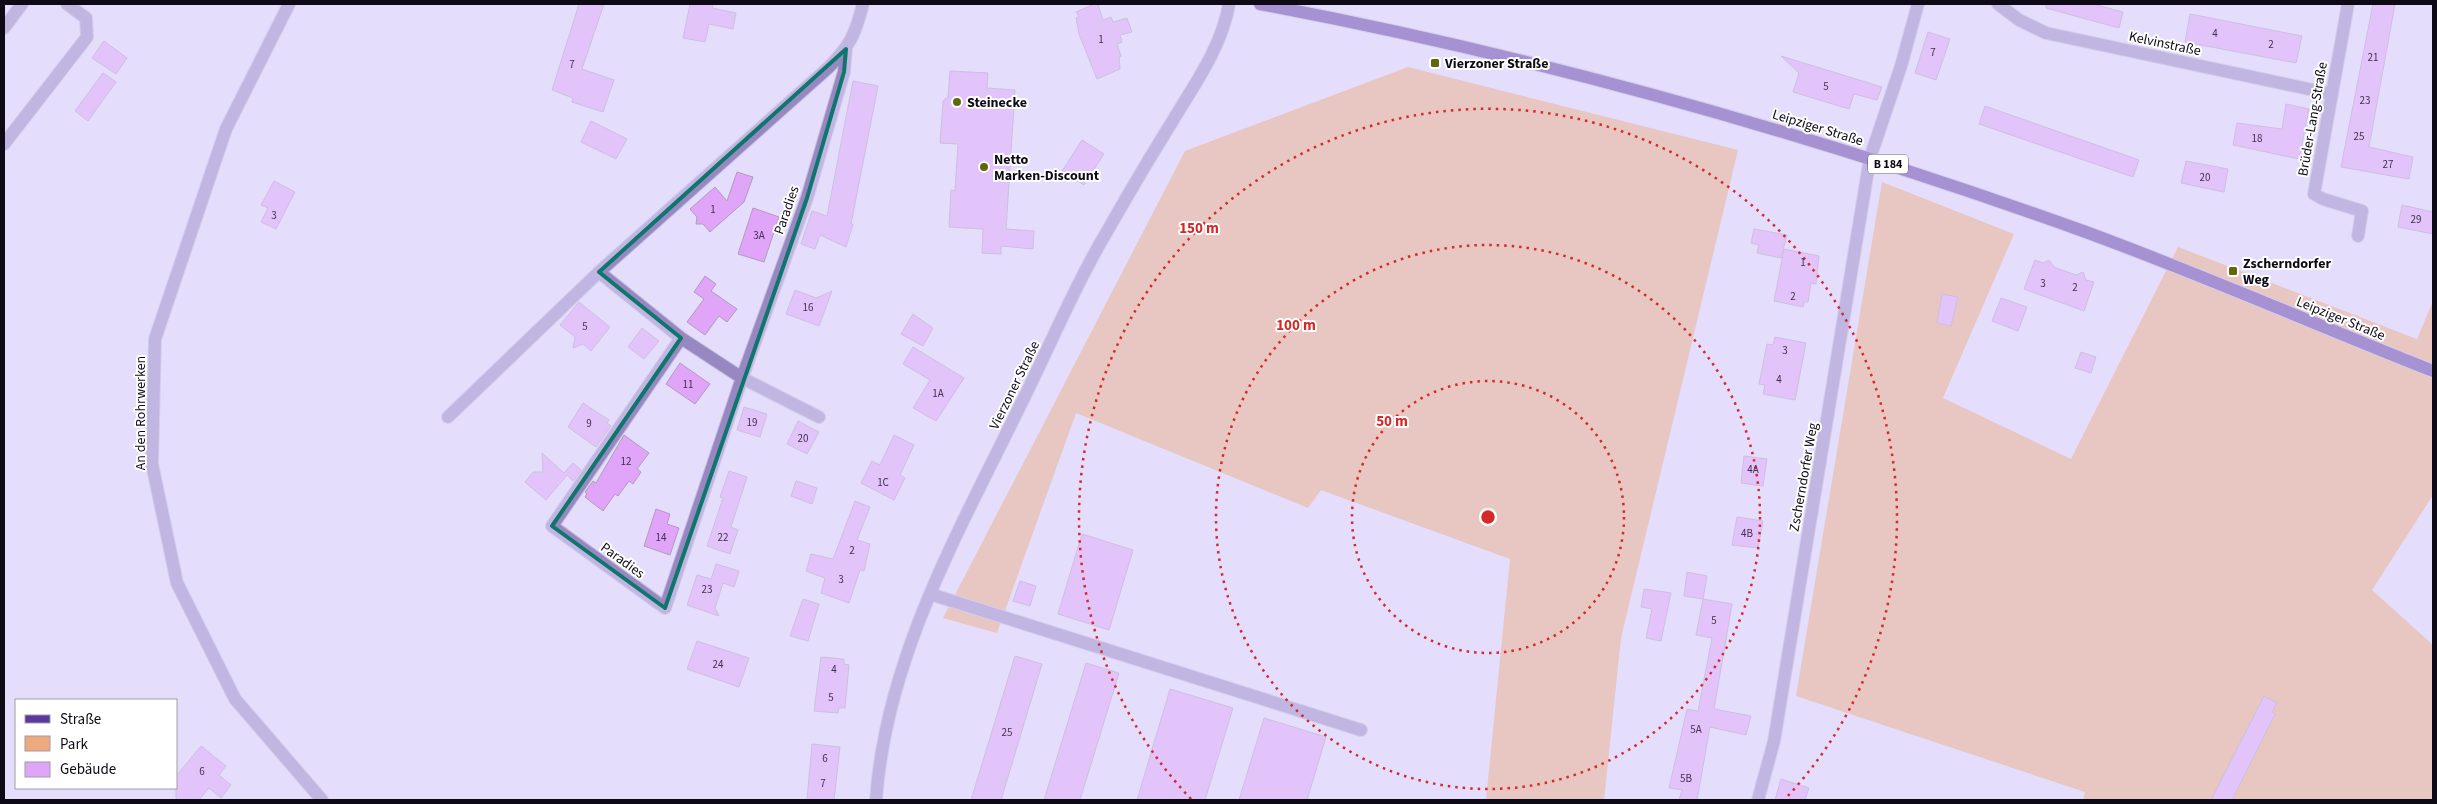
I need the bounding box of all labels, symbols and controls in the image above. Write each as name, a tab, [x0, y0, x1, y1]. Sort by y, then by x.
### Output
house number: 4	[2212, 26, 2218, 41]
street label: Kelvinstraße	[2127, 27, 2203, 61]
house number: 1	[1098, 32, 1104, 47]
house number: 2	[2268, 37, 2274, 52]
house number: 7	[1930, 45, 1936, 60]
house number: 21	[2368, 50, 2378, 65]
place label: Vierzoner Straße	[1444, 54, 1548, 74]
house number: 7	[569, 57, 575, 72]
marker: Vierzoner Straße	[1429, 57, 1441, 69]
street label: Brüder-Lang-Straße	[2293, 61, 2333, 178]
house number: 5	[1823, 79, 1829, 94]
place label: Steinecke	[967, 93, 1027, 113]
house number: 23	[2360, 93, 2370, 108]
marker: Steinecke	[951, 96, 963, 108]
street label: Leipziger Straße	[1770, 105, 1866, 151]
house number: 25	[2354, 129, 2364, 144]
house number: 18	[2252, 131, 2263, 146]
place label: Netto Marken-Discount	[994, 150, 1100, 186]
road number: B 184	[1868, 154, 1908, 173]
house number: 27	[2383, 157, 2393, 172]
marker: Netto Marken-Discount	[978, 161, 990, 173]
house number: 20	[2200, 170, 2210, 185]
street label: Paradies	[769, 183, 805, 237]
house number: 1	[710, 202, 716, 217]
house number: 3	[271, 208, 277, 223]
house number: 29	[2411, 212, 2421, 227]
text: 150 m	[1179, 218, 1219, 239]
house number: 3A	[753, 228, 765, 243]
place label: Zscherndorfer Weg	[2243, 254, 2331, 290]
house number: 1	[1800, 255, 1806, 270]
marker: Zscherndorfer Weg	[2227, 265, 2239, 277]
house number: 3	[2040, 276, 2046, 291]
house number: 2	[2072, 280, 2078, 295]
house number: 2	[1790, 289, 1796, 304]
street label: Leipziger Straße	[2293, 292, 2388, 346]
house number: 16	[803, 300, 814, 315]
text: 100 m	[1276, 315, 1316, 336]
house number: 5	[582, 319, 588, 334]
street label: Vierzoner Straße	[985, 338, 1045, 433]
house number: 3	[1782, 343, 1788, 358]
street label: An den Rohrwerken	[131, 356, 151, 470]
house number: 4	[1776, 372, 1782, 387]
house number: 11	[683, 377, 693, 392]
house number: 1A	[932, 386, 944, 401]
text: 50 m	[1376, 411, 1408, 432]
house number: 19	[747, 415, 757, 430]
house number: 9	[586, 416, 592, 431]
street label: Zscherndorfer Weg	[1785, 421, 1823, 533]
house number: 20	[798, 431, 808, 446]
house number: 12	[621, 454, 631, 469]
house number: 4A	[1747, 462, 1759, 477]
house number: 1C	[877, 475, 889, 490]
centre of rings	[1479, 508, 1497, 526]
house number: 4B	[1741, 526, 1753, 541]
house number: 14	[656, 530, 667, 545]
house number: 22	[718, 530, 728, 545]
street label: Paradies	[596, 538, 649, 584]
house number: 2	[849, 543, 855, 558]
house number: 3	[838, 572, 844, 587]
house number: 23	[702, 582, 712, 597]
house number: 5	[1711, 613, 1717, 628]
house number: 24	[713, 657, 724, 672]
house number: 4	[831, 662, 837, 677]
house number: 5	[828, 690, 834, 705]
legend	[15, 699, 178, 789]
text: Straße	[60, 709, 101, 730]
house number: 5A	[1690, 722, 1702, 737]
house number: 25	[1002, 725, 1012, 740]
text: Park	[60, 734, 89, 755]
house number: 6	[822, 751, 828, 766]
text: Gebäude	[60, 759, 116, 780]
house number: 6	[199, 764, 205, 779]
house number: 5B	[1680, 771, 1692, 786]
house number: 7	[820, 776, 826, 791]

